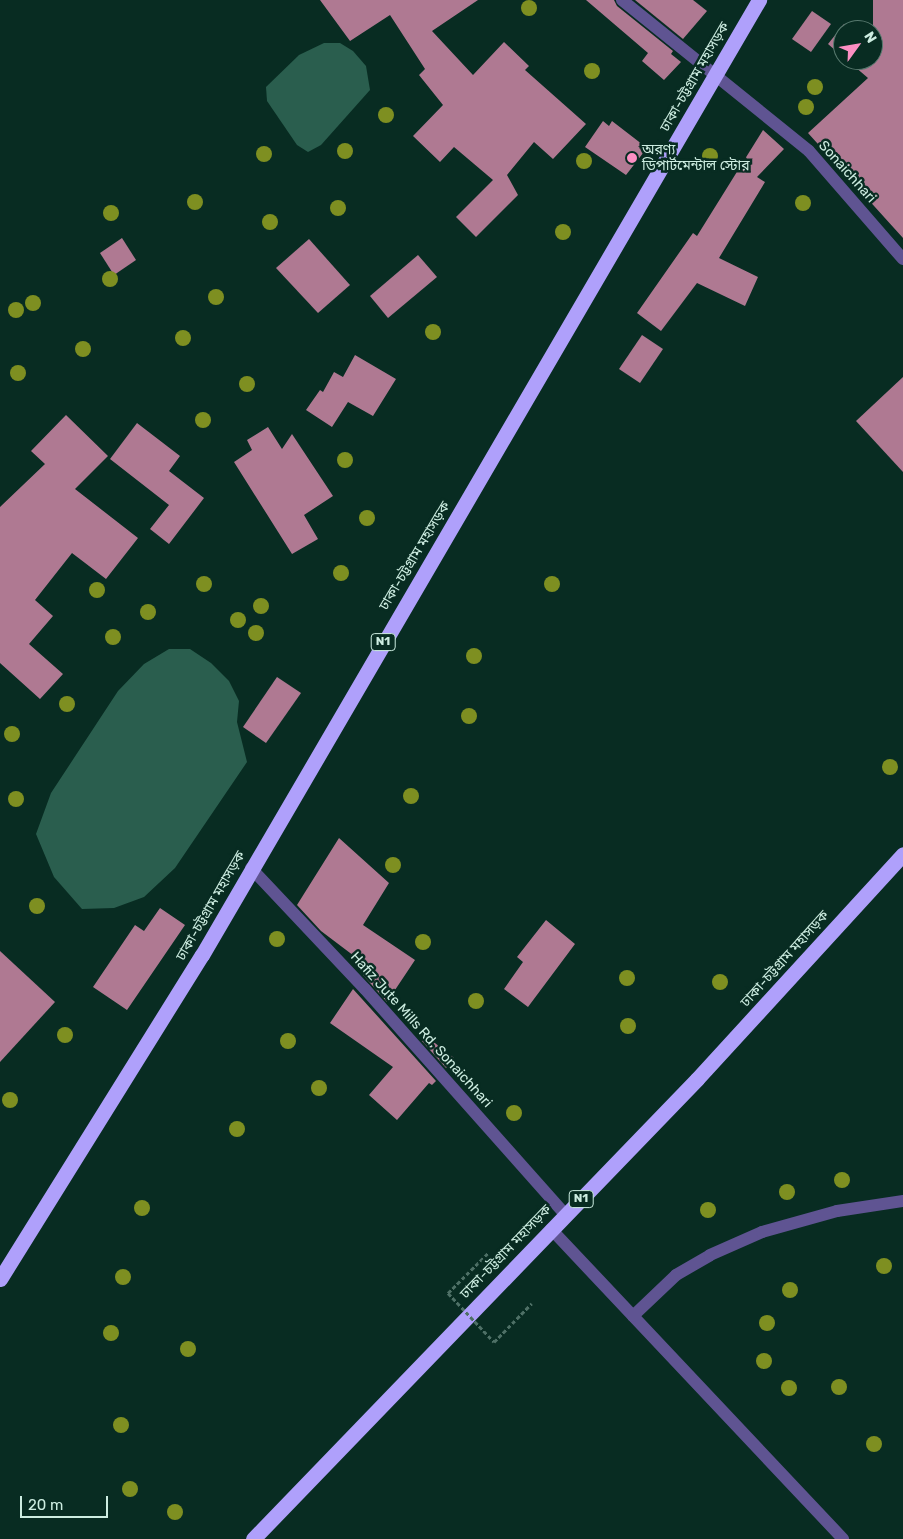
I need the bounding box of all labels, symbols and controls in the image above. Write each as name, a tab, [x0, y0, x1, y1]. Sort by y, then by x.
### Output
street label: ঢাকা-চট্টগ্রাম মহাসড়ক	[657, 19, 733, 135]
north arrow	[833, 20, 883, 70]
text: N	[860, 29, 880, 46]
street label: Sonaichhari	[815, 138, 879, 206]
place label: অরণ্য ডিপার্টমেন্টাল স্টোর	[642, 142, 750, 174]
marker: অরণ্য ডিপার্টমেন্টাল স্টোর	[626, 152, 638, 164]
street label: ঢাকা-চট্টগ্রাম মহাসড়ক	[376, 499, 454, 613]
road number: N1	[370, 632, 396, 652]
street label: ঢাকা-চট্টগ্রাম মহাসড়ক	[173, 848, 249, 964]
street label: ঢাকা-চট্টগ্রাম মহাসড়ক	[737, 907, 833, 1011]
street label: Hafiz Jute Mills Rd, Sonaichhari	[347, 949, 495, 1111]
road number: N1	[568, 1190, 594, 1208]
street label: ঢাকা-চট্টগ্রাম মহাসড়ক	[457, 1202, 555, 1302]
scale bar	[22, 1486, 110, 1518]
text: 20 m	[28, 1496, 63, 1514]

